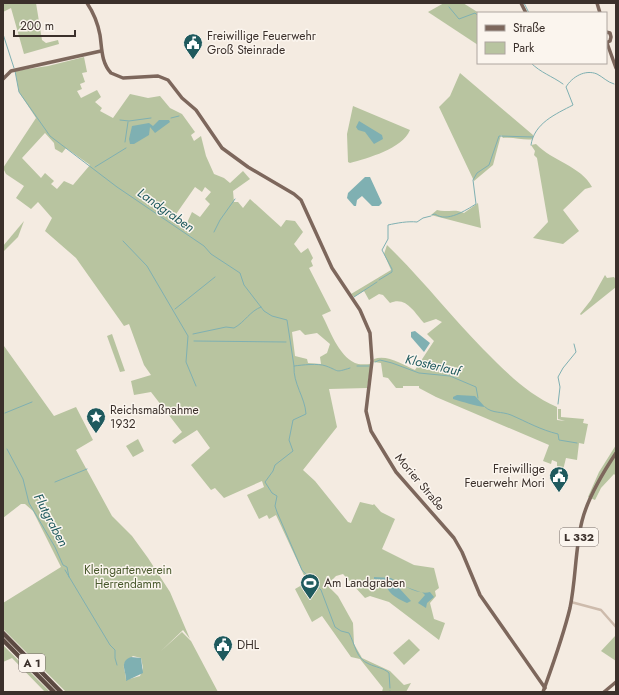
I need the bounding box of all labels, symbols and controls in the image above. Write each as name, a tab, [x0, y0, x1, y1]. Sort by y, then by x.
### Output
scale bar	[14, 12, 75, 38]
legend	[477, 12, 607, 64]
text: 200 m	[20, 17, 54, 35]
text: Straße	[513, 19, 545, 37]
place label: Freiwillige Feuerwehr Groß Steinrade	[207, 27, 317, 59]
public building icon: Freiwillige Feuerwehr Groß Steinrade	[182, 32, 204, 60]
text: Park	[513, 39, 535, 57]
water label: Landgraben	[134, 183, 199, 237]
water label: Klosterlauf	[403, 349, 465, 381]
place label: Reichsmaßnahme 1932	[110, 401, 199, 433]
place icon: Reichsmaßnahme 1932	[85, 406, 107, 434]
street label: Morier Straße	[391, 450, 449, 514]
place label: Freiwillige Feuerwehr Mori	[465, 460, 545, 492]
public building icon: Freiwillige Feuerwehr Mori	[548, 465, 570, 493]
water label: Flutgraben	[29, 490, 73, 550]
road number: L 332	[560, 528, 598, 546]
park label: Kleingartenverein Herrendamm	[84, 561, 172, 593]
sports icon: Am Landgraben	[299, 572, 321, 600]
place label: Am Landgraben	[324, 574, 405, 592]
public building icon: DHL	[212, 634, 234, 662]
place label: DHL	[237, 636, 260, 654]
road number: A 1	[19, 654, 45, 672]

